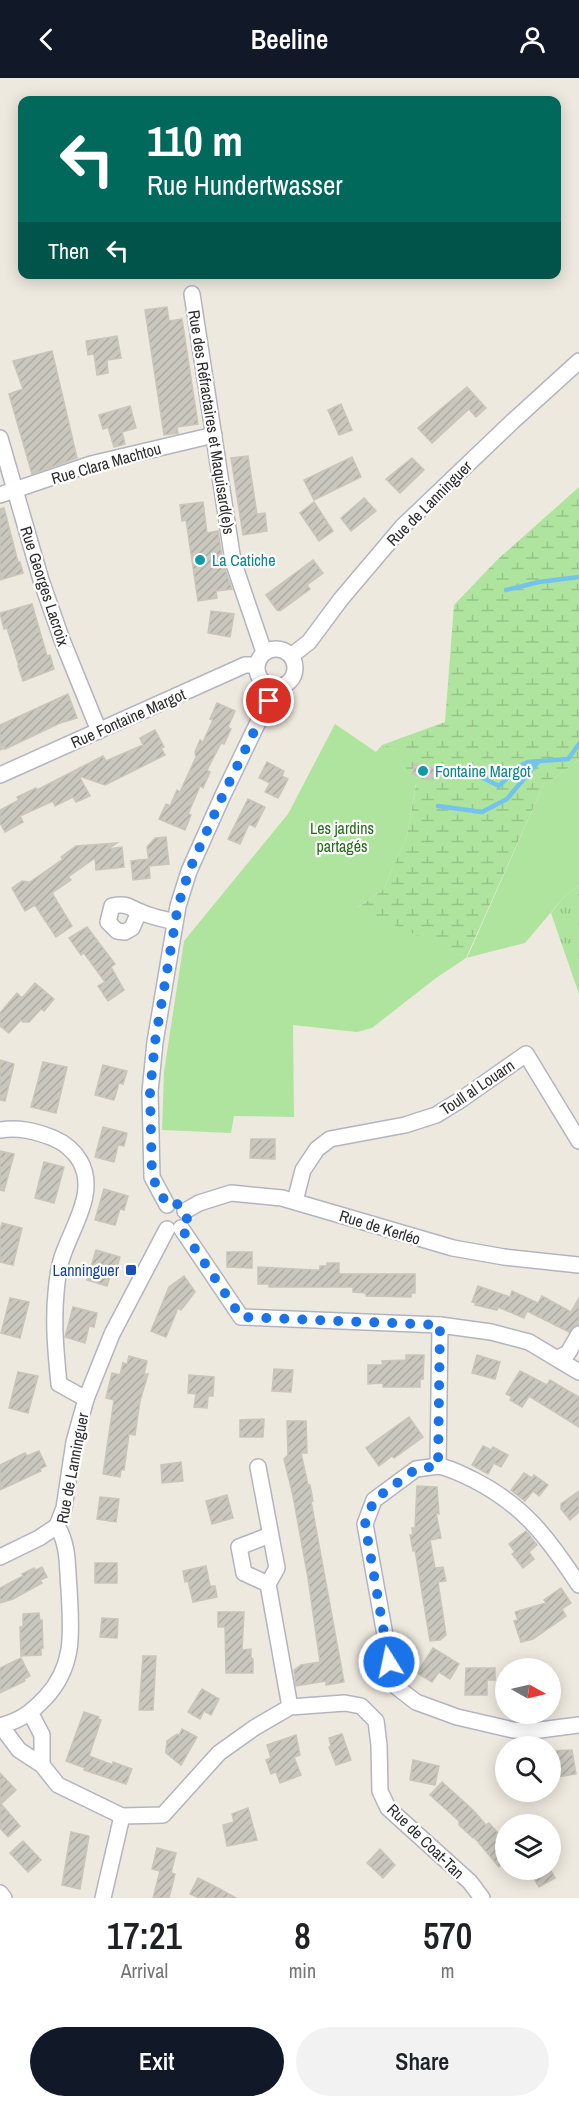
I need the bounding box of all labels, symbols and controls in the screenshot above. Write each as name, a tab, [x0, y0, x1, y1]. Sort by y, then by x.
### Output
text: Beeline	[251, 21, 328, 57]
icon: back	[30, 23, 63, 56]
icon: person	[516, 23, 549, 56]
text: 110 m	[147, 113, 243, 169]
icon: left	[48, 120, 126, 198]
text: Rue Hundertwasser	[147, 167, 343, 203]
icon: left	[101, 234, 134, 267]
text: Then	[48, 236, 89, 266]
street label: Rue des Réfractaires et Maquisard(e)s	[183, 308, 241, 536]
street label: Rue Clara Machtou	[49, 437, 163, 489]
street label: Rue de Lanninguer	[382, 455, 477, 550]
street label: Rue Georges Lacroix	[15, 523, 75, 649]
place label: La Catiche	[212, 549, 275, 571]
marker: La Catiche	[193, 553, 207, 567]
pin	[243, 675, 294, 726]
street label: Rue Fontaine Margot	[67, 683, 189, 753]
icon: arrive	[252, 684, 285, 717]
place label: Fontaine Margot	[435, 760, 531, 782]
marker: Fontaine Margot	[416, 764, 430, 778]
park label: Les jardins partagés	[310, 817, 374, 857]
street label: Toull al Louarn	[435, 1054, 519, 1120]
street label: Rue de Kerléo	[337, 1204, 423, 1250]
place label: Lanninguer	[53, 1259, 120, 1281]
marker: Lanninguer	[124, 1263, 138, 1277]
street label: Rue de Lanninguer	[50, 1410, 94, 1525]
position arrow	[357, 1630, 421, 1694]
north arrow	[495, 1658, 561, 1724]
map controls	[495, 1658, 561, 1880]
button: search	[495, 1736, 561, 1802]
street label: Rue de Coat-Tan	[383, 1799, 469, 1883]
button: layers	[495, 1814, 561, 1880]
text: 17:21	[107, 1912, 182, 1960]
text: 8	[294, 1912, 311, 1960]
text: 570	[423, 1912, 472, 1960]
text: Arrival	[121, 1957, 168, 1984]
text: min	[289, 1957, 316, 1984]
text: m	[441, 1957, 454, 1984]
button: Exit	[30, 2027, 284, 2096]
button: Share	[296, 2027, 549, 2096]

